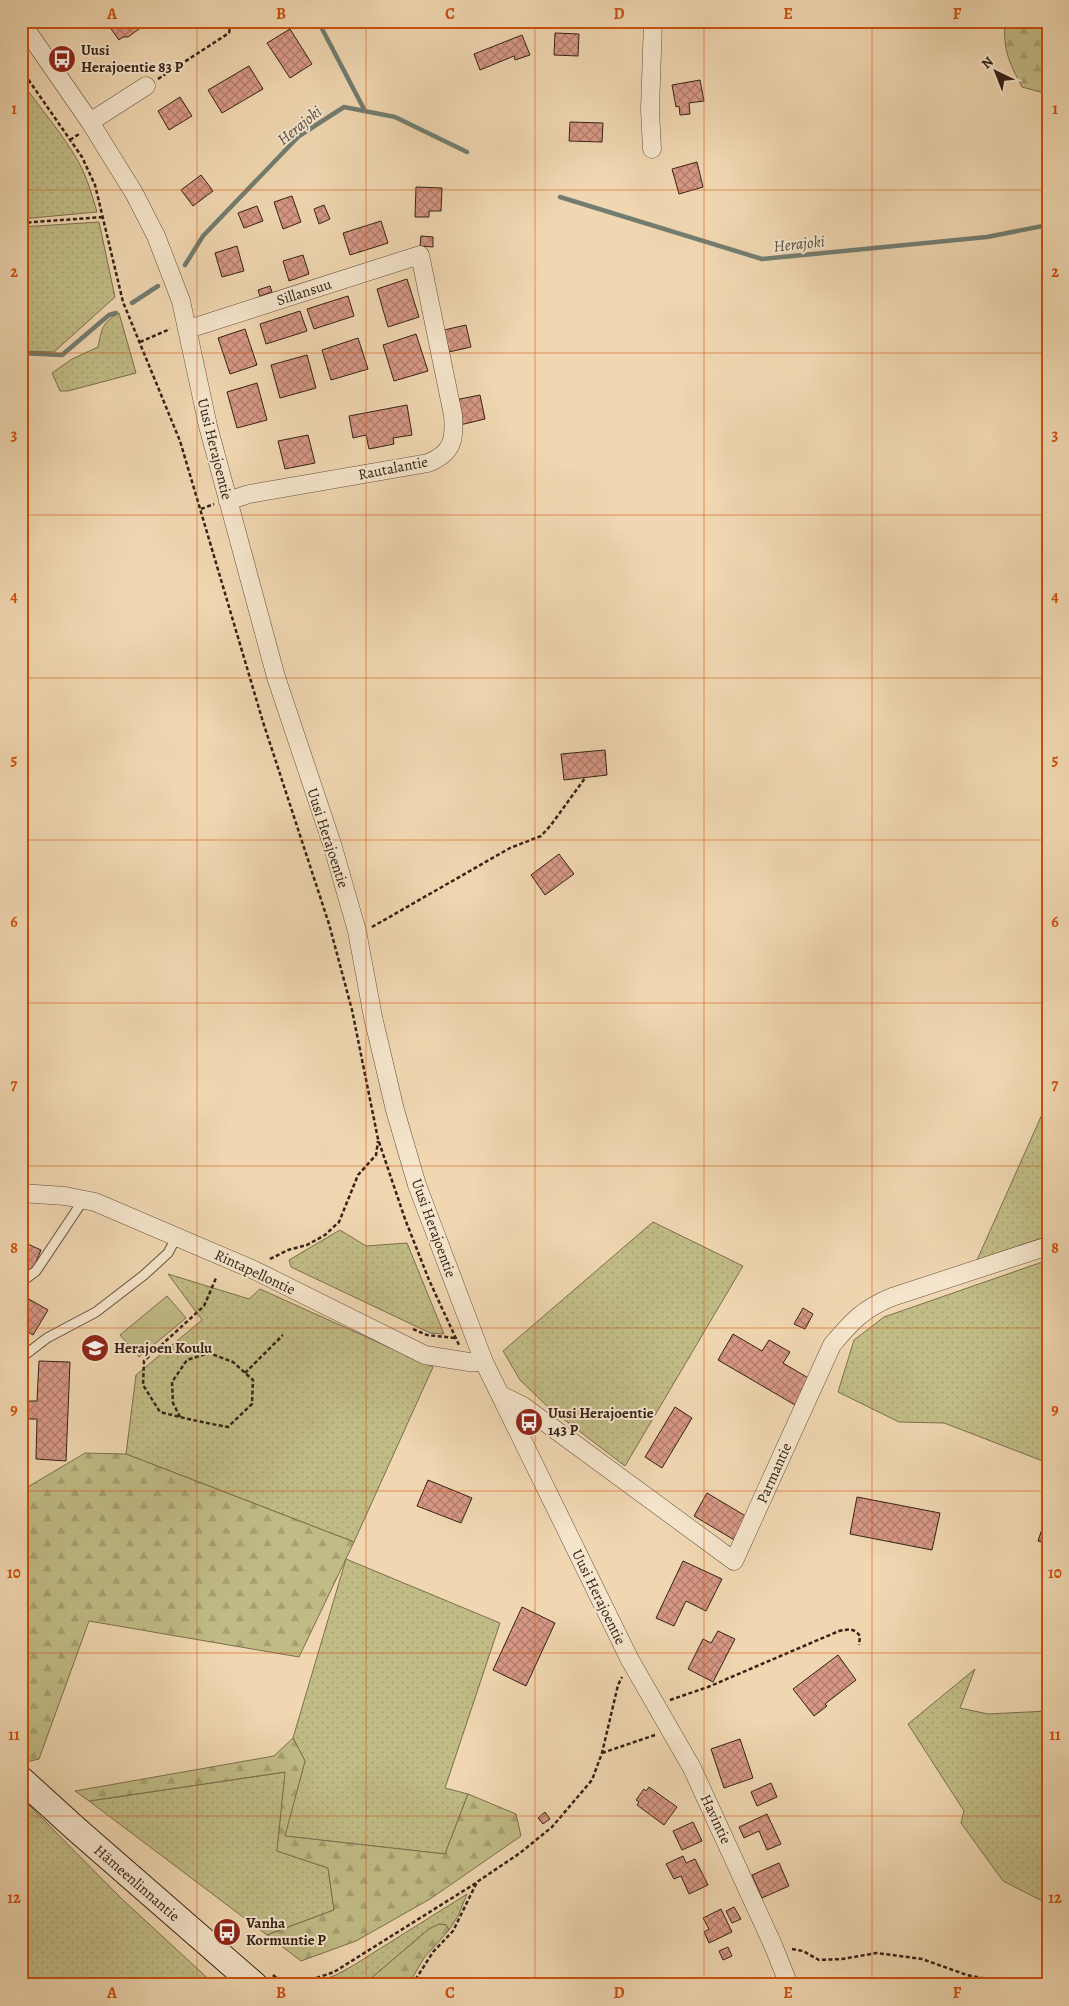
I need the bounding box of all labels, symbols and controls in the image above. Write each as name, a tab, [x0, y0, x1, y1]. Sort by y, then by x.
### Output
text: A	[106, 3, 118, 25]
text: B	[276, 3, 286, 25]
text: C	[445, 3, 455, 25]
text: D	[613, 3, 625, 25]
text: E	[783, 3, 793, 25]
text: F	[953, 3, 962, 25]
place label: Uusi Herajoentie 83 P	[81, 40, 183, 77]
bus stop icon: Uusi Herajoentie 83 P	[47, 44, 77, 74]
north arrow	[972, 48, 1022, 98]
text: N	[977, 52, 998, 73]
text: 1	[11, 98, 17, 120]
text: 1	[1052, 98, 1058, 120]
water label: Herajoki	[273, 101, 327, 151]
water label: Herajoki	[772, 230, 826, 258]
text: 2	[10, 261, 18, 283]
text: 2	[1051, 261, 1059, 283]
street label: Sillansuu	[274, 273, 335, 310]
street label: Uusi Herajoentie	[193, 396, 237, 502]
text: 3	[11, 424, 18, 446]
text: 3	[1052, 424, 1059, 446]
street label: Rautalantie	[356, 451, 430, 485]
text: 4	[10, 586, 18, 608]
text: 4	[1051, 586, 1059, 608]
text: 5	[11, 749, 18, 771]
text: 5	[1052, 749, 1059, 771]
street label: Uusi Herajoentie	[302, 785, 354, 891]
text: 6	[10, 911, 18, 933]
text: 6	[1051, 911, 1059, 933]
text: 7	[11, 1074, 18, 1096]
text: 7	[1052, 1074, 1059, 1096]
street label: Uusi Herajoentie	[407, 1176, 461, 1281]
text: 8	[10, 1237, 18, 1259]
text: 8	[1051, 1237, 1059, 1259]
street label: Rintapellontie	[211, 1245, 299, 1300]
school or university icon: Herajoen Koulu	[80, 1333, 110, 1363]
place label: Herajoen Koulu	[114, 1338, 213, 1358]
text: 9	[10, 1399, 18, 1421]
text: 9	[1051, 1399, 1059, 1421]
place label: Uusi Herajoentie 143 P	[548, 1403, 654, 1440]
bus stop icon: Uusi Herajoentie 143 P	[514, 1407, 544, 1437]
street label: Parmantie	[752, 1439, 796, 1506]
street label: Uusi Herajoentie	[567, 1546, 631, 1648]
text: 10	[7, 1562, 21, 1584]
text: 10	[1048, 1562, 1062, 1584]
text: 11	[8, 1724, 20, 1746]
text: 11	[1049, 1724, 1061, 1746]
street label: Havintie	[696, 1791, 736, 1847]
street label: Hämeenlinnantie	[90, 1840, 184, 1926]
text: 12	[7, 1887, 21, 1909]
text: 12	[1048, 1887, 1062, 1909]
place label: Vanha Kormuntie P	[245, 1913, 326, 1950]
bus stop icon: Vanha Kormuntie P	[212, 1917, 242, 1947]
text: A	[106, 1982, 118, 2004]
text: B	[276, 1982, 286, 2004]
text: C	[445, 1982, 455, 2004]
text: D	[613, 1982, 625, 2004]
text: E	[783, 1982, 793, 2004]
text: F	[953, 1982, 962, 2004]

